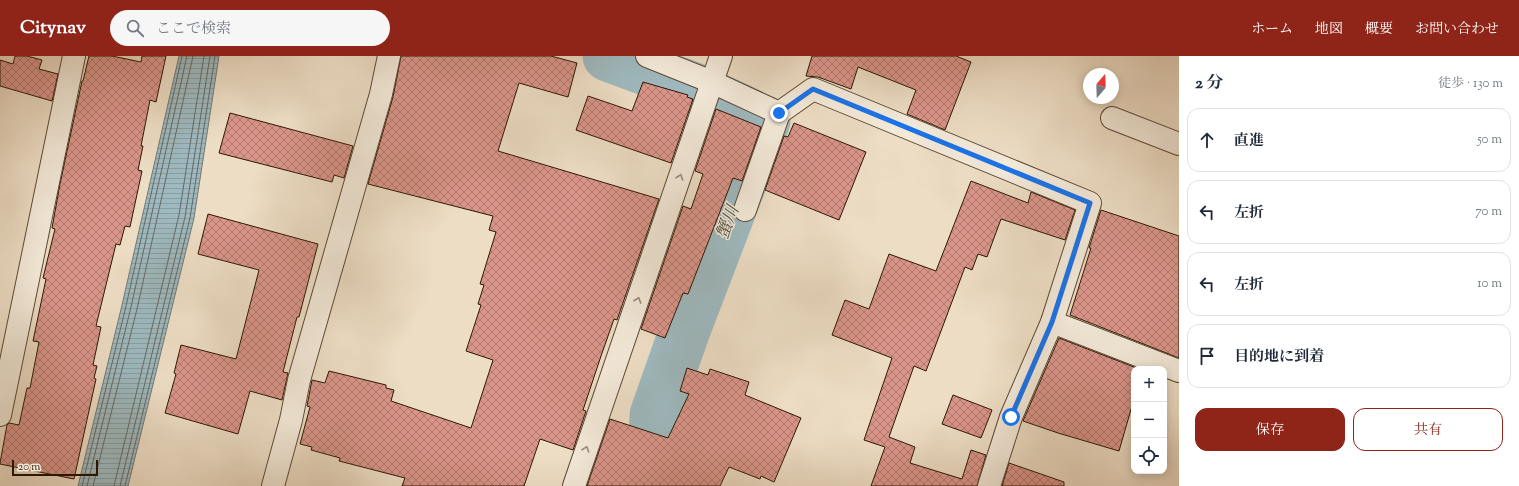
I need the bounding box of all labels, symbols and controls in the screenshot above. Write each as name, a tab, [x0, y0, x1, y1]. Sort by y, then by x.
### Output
search box	[110, 10, 390, 46]
text: Citynav	[20, 15, 86, 42]
icon: search	[124, 17, 146, 39]
text: ここで検索	[156, 19, 231, 40]
text: ホーム	[1251, 20, 1293, 40]
text: 地図	[1315, 20, 1343, 40]
text: 概要	[1365, 20, 1393, 40]
text: お問い合わせ	[1415, 20, 1499, 40]
north arrow	[1083, 68, 1119, 104]
text: 2 分	[1195, 72, 1224, 96]
text: 徒歩 · 130 m	[1438, 75, 1503, 93]
route end	[770, 104, 788, 122]
icon: ahead	[1196, 129, 1218, 151]
text: 直進	[1234, 131, 1264, 152]
text: 50 m	[1477, 131, 1502, 149]
one-way arrow	[675, 173, 684, 180]
water label: 蟹川	[712, 201, 747, 243]
icon: left	[1196, 201, 1218, 223]
text: 左折	[1234, 203, 1264, 224]
text: 70 m	[1475, 203, 1502, 221]
icon: left	[1196, 273, 1218, 295]
text: 左折	[1234, 275, 1264, 296]
text: 10 m	[1477, 275, 1502, 293]
one-way arrow	[633, 296, 641, 303]
icon: arrive	[1196, 345, 1218, 367]
text: 目的地に到着	[1234, 347, 1324, 368]
map controls	[1131, 366, 1167, 474]
button: +	[1131, 366, 1167, 402]
button: −	[1131, 402, 1167, 438]
route start	[1002, 408, 1020, 426]
button: 保存	[1195, 408, 1345, 451]
button: 共有	[1353, 408, 1503, 451]
button: locate	[1131, 438, 1167, 474]
one-way arrow	[582, 446, 590, 453]
scale bar	[12, 458, 98, 477]
text: 20 m	[18, 459, 40, 475]

